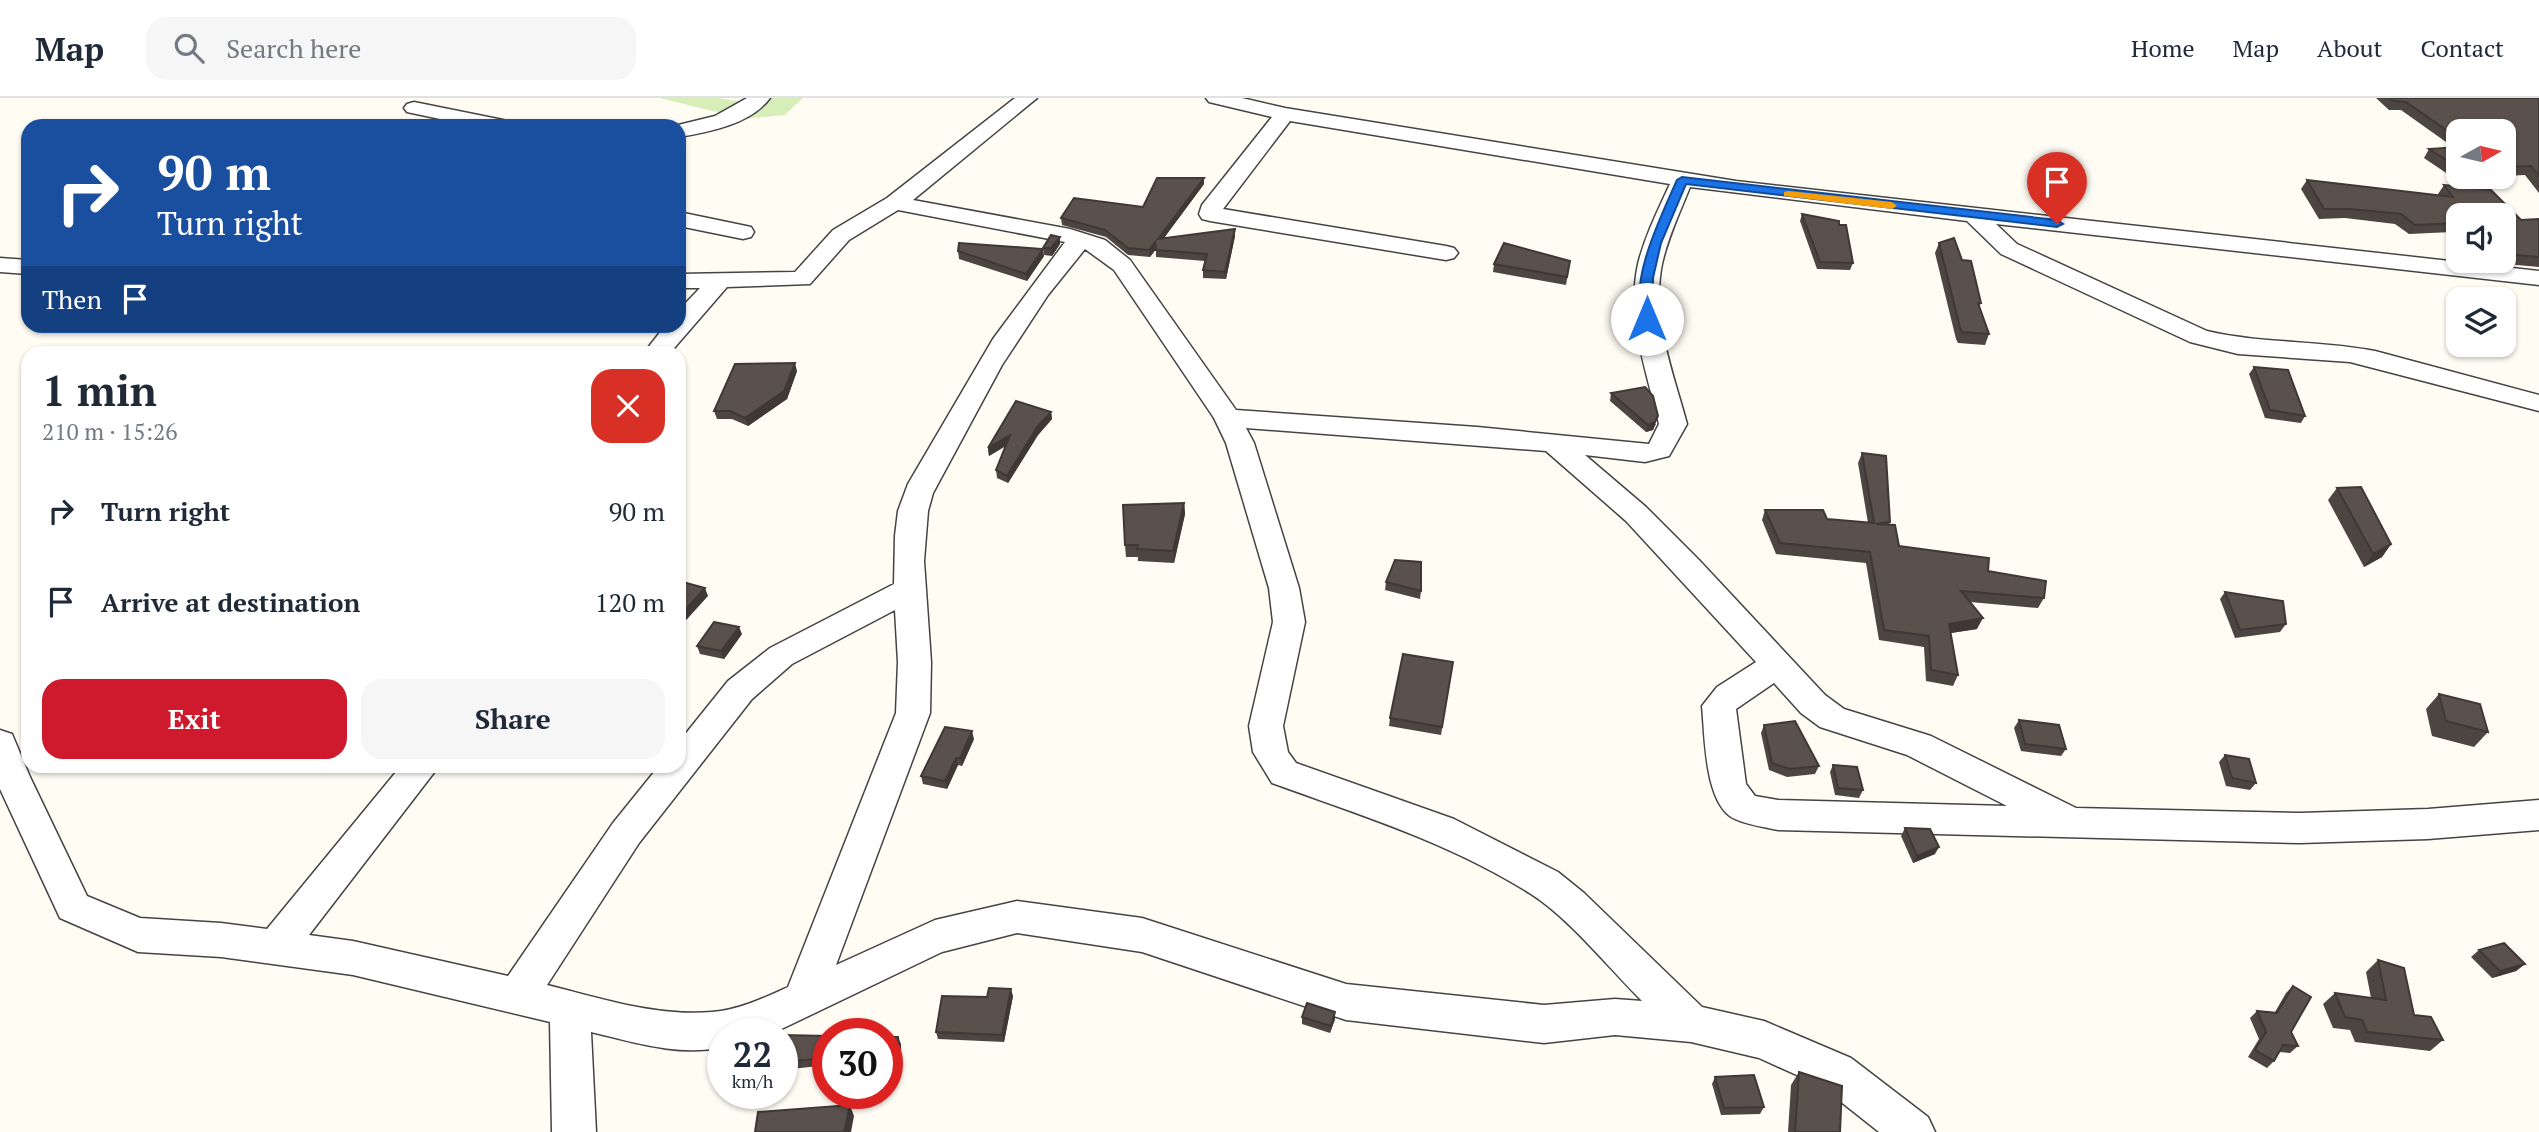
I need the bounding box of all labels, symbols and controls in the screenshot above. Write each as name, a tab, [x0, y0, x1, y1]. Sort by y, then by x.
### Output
search box	[146, 17, 636, 80]
text: Map	[35, 27, 104, 70]
icon: search	[170, 29, 208, 67]
text: Search here	[226, 31, 361, 65]
text: Home	[2131, 32, 2195, 64]
text: Map	[2233, 32, 2279, 64]
text: About	[2317, 32, 2383, 64]
text: Contact	[2421, 32, 2504, 64]
north arrow	[2446, 119, 2516, 189]
map controls	[2446, 119, 2516, 357]
text: 90 m	[157, 139, 271, 204]
icon: right	[42, 147, 133, 238]
pin	[2027, 152, 2087, 224]
icon: arrive	[2038, 163, 2076, 201]
text: Turn right	[157, 202, 303, 244]
button: sound	[2446, 203, 2516, 273]
icon: arrive	[116, 280, 154, 318]
text: Then	[42, 282, 102, 316]
position arrow	[1610, 282, 1684, 356]
button: layers	[2446, 287, 2516, 357]
text: 1 min	[42, 362, 157, 418]
button: close	[591, 369, 665, 443]
text: 210 m · 15:26	[42, 416, 177, 447]
icon: right	[42, 492, 80, 530]
text: Turn right	[101, 494, 230, 528]
text: 90 m	[609, 494, 665, 528]
icon: arrive	[42, 583, 80, 621]
text: Arrive at destination	[101, 585, 360, 619]
text: 120 m	[595, 585, 665, 619]
button: Exit	[42, 679, 347, 759]
button: Share	[361, 679, 665, 759]
speed limit sign: 30	[812, 1018, 903, 1109]
text: 22	[733, 1031, 772, 1077]
text: km/h	[732, 1069, 773, 1093]

